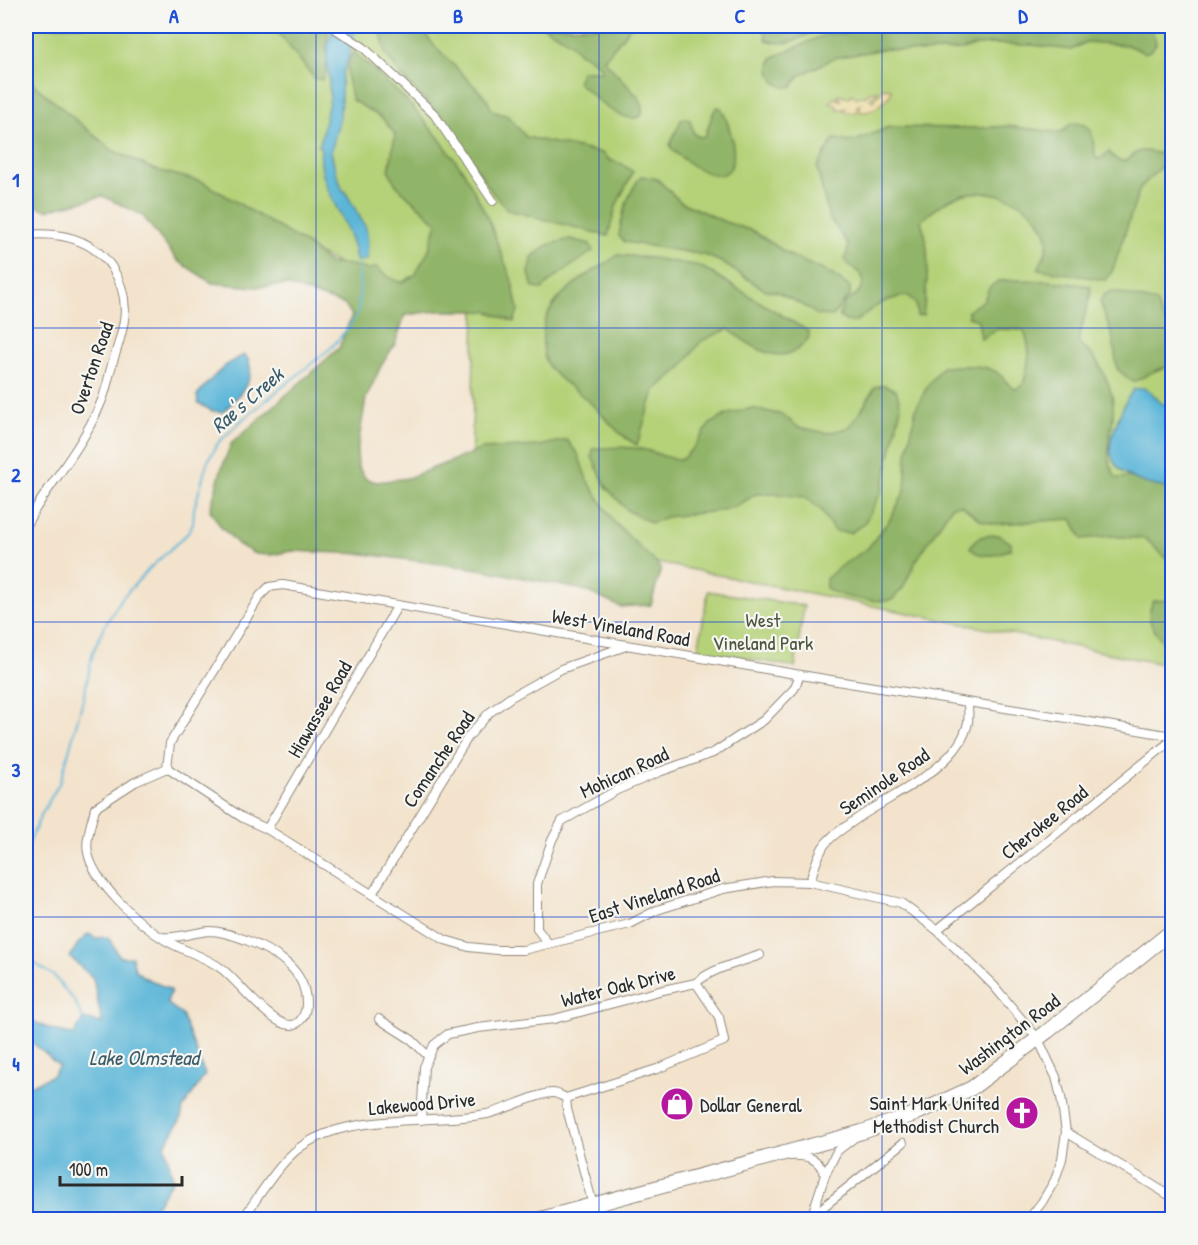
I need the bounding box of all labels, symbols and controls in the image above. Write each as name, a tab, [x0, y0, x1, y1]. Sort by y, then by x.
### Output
text: A	[169, 2, 179, 29]
text: B	[453, 2, 463, 29]
text: C	[735, 2, 746, 29]
text: D	[1018, 2, 1028, 29]
text: 1	[12, 166, 20, 193]
street label: Overton Road	[63, 318, 119, 418]
water label: Rae's Creek	[204, 359, 291, 440]
text: 2	[11, 461, 21, 488]
street label: West Vineland Road	[550, 602, 692, 652]
park label: West Vineland Park	[713, 606, 813, 656]
street label: Hiawassee Road	[280, 656, 358, 762]
street label: Comanche Road	[396, 705, 480, 813]
street label: Mohican Road	[575, 740, 673, 804]
street label: Seminole Road	[834, 741, 934, 821]
text: 3	[12, 756, 21, 783]
street label: Cherokee Road	[995, 778, 1093, 865]
street label: East Vineland Road	[585, 861, 723, 929]
street label: Water Oak Drive	[558, 959, 678, 1013]
street label: Washington Road	[953, 987, 1065, 1081]
water label: Lake Olmstead	[89, 1043, 203, 1072]
text: 4	[12, 1050, 20, 1077]
street label: Lakewood Drive	[368, 1085, 476, 1121]
shop icon: Dollar General	[659, 1086, 695, 1122]
place label: Saint Mark United Methodist Church	[869, 1089, 999, 1139]
place label: Dollar General	[700, 1091, 802, 1118]
church icon: Saint Mark United Methodist Church	[1004, 1095, 1040, 1131]
scale bar	[60, 1149, 182, 1187]
text: 100 m	[69, 1157, 108, 1182]

